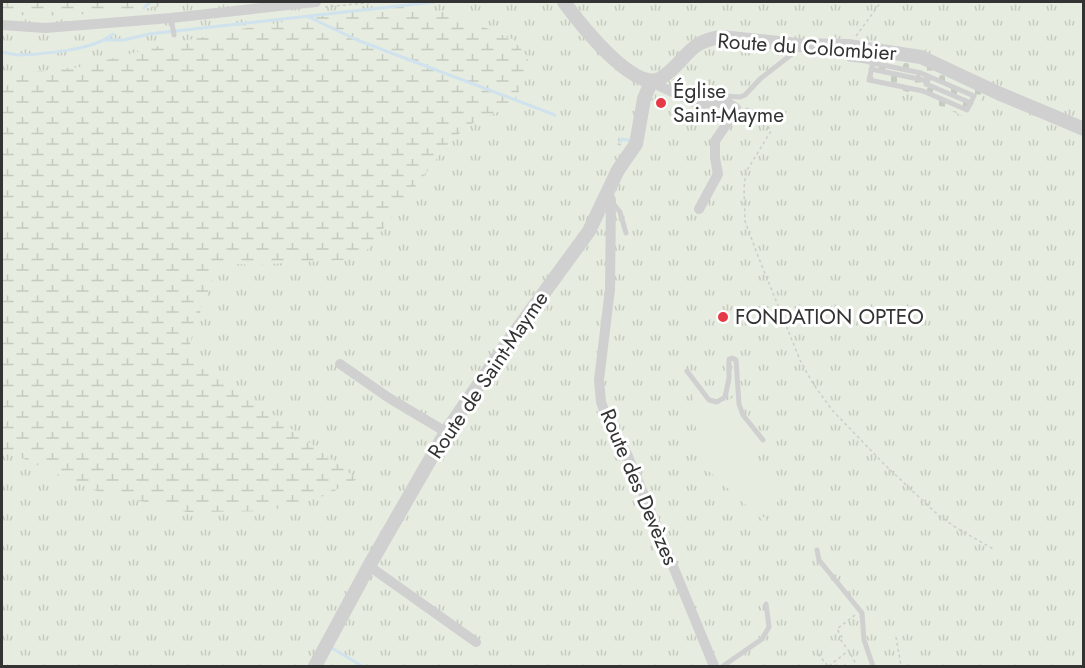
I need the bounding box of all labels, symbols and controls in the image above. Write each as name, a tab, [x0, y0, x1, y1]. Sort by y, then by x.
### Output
street label: Route du Colombier	[716, 26, 898, 68]
place label: Église Saint-Mayme	[673, 76, 784, 130]
marker: Église Saint-Mayme	[654, 96, 668, 110]
street label: Route de Saint-Mayme	[421, 285, 555, 465]
place label: FONDATION OPTEO	[735, 302, 924, 332]
marker: FONDATION OPTEO	[716, 310, 730, 324]
street label: Route des Devèzes	[593, 404, 685, 570]

